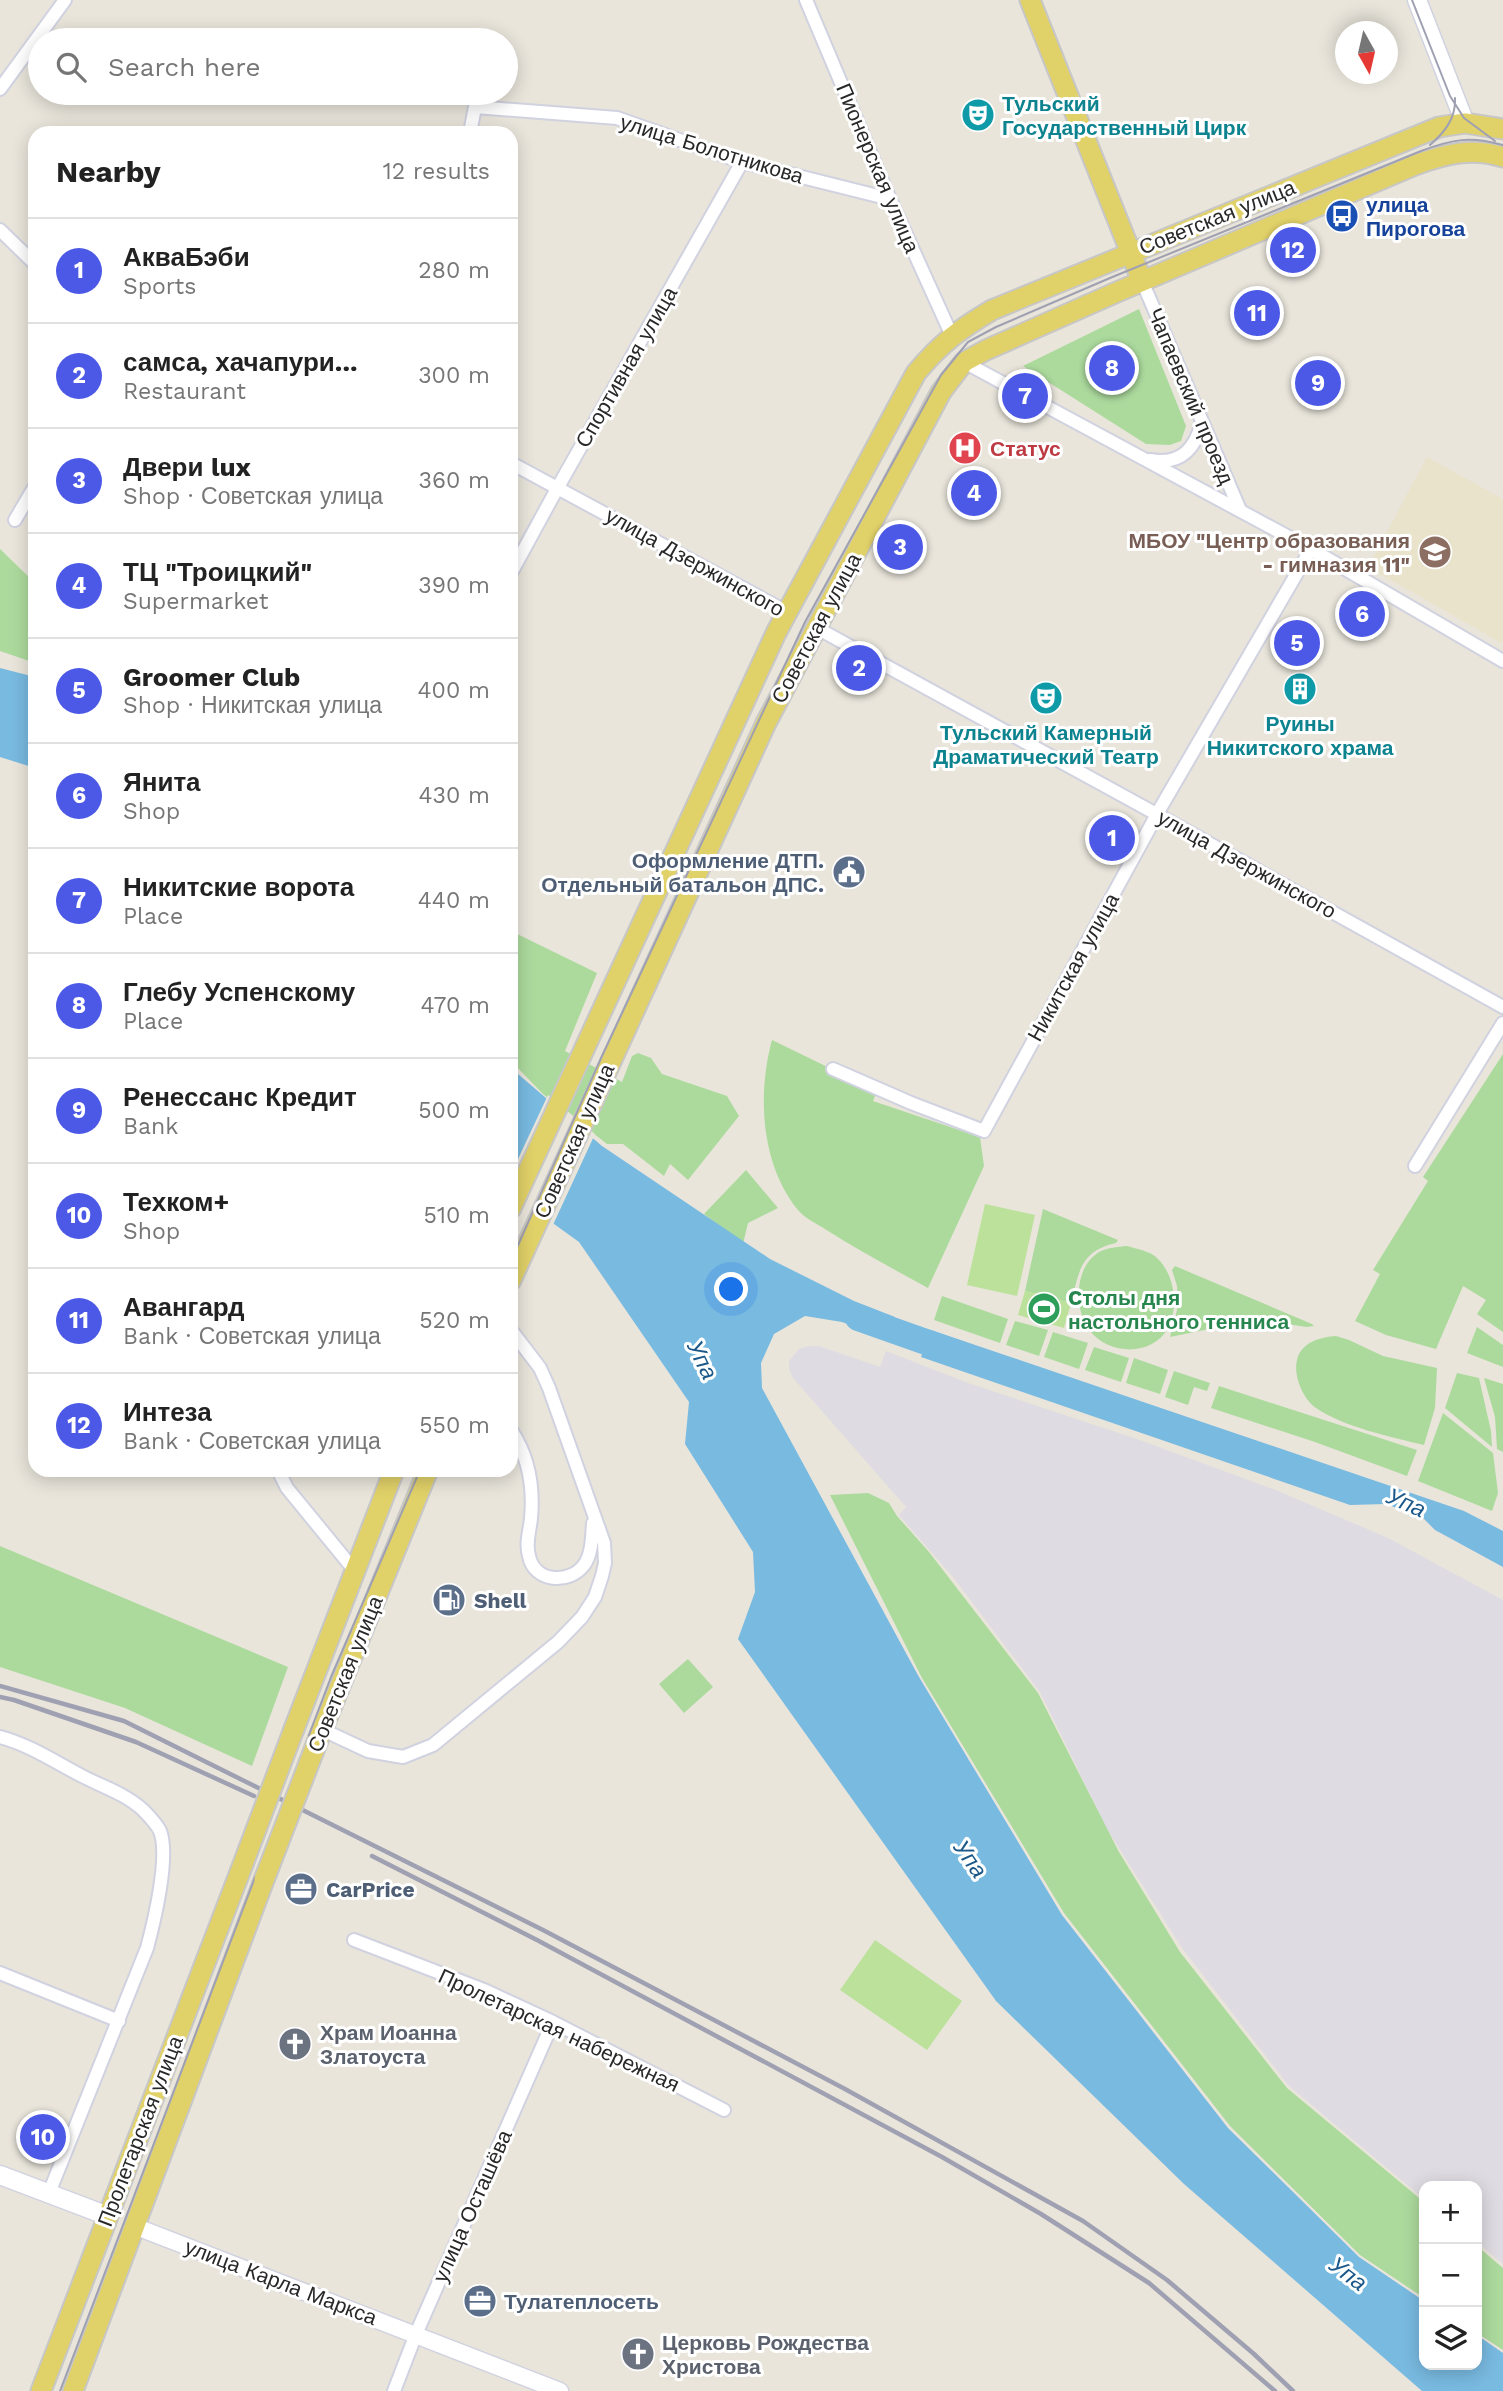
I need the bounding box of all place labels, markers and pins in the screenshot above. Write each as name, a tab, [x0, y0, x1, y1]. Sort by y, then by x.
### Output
place label: Тульский Государственный Цирк	[1002, 91, 1247, 140]
theatre icon: Тульский Государственный Цирк	[959, 96, 997, 134]
place label: улица Пирогова	[1366, 192, 1466, 241]
bus stop icon: улица Пирогова	[1323, 197, 1361, 235]
pin: 12	[1270, 224, 1316, 276]
pin: 11	[1234, 287, 1280, 339]
pin: 8	[1089, 342, 1135, 394]
pin: 9	[1295, 357, 1341, 409]
pin: 7	[1002, 370, 1048, 422]
hospital icon: Статус	[946, 429, 984, 467]
place label: Статус	[990, 436, 1061, 461]
pin: 4	[951, 467, 997, 519]
pin: 3	[877, 521, 923, 573]
place label: МБОУ "Центр образования - гимназия 11"	[1129, 528, 1410, 577]
school or university icon: МБОУ "Центр образования - гимназия 11"	[1416, 533, 1454, 571]
pin: 6	[1339, 588, 1385, 640]
pin: 5	[1274, 617, 1320, 669]
pin: 2	[836, 642, 882, 694]
building icon: Руины Никитского храма	[1281, 670, 1319, 708]
theatre icon: Тульский Камерный Драматический Театр	[1027, 679, 1065, 717]
place label: Руины Никитского храма	[1207, 711, 1394, 760]
place label: Тульский Камерный Драматический Театр	[933, 720, 1159, 769]
pin: 1	[1089, 812, 1135, 864]
place label: Оформление ДТП. Отдельный батальон ДПС.	[541, 848, 824, 897]
public building icon: Оформление ДТП. Отдельный батальон ДПС.	[830, 853, 868, 891]
place label: Cтолы дня настольного тенниса	[1068, 1285, 1290, 1334]
sports icon: Cтолы дня настольного тенниса	[1025, 1290, 1063, 1328]
fuel station icon: Shell	[430, 1581, 468, 1619]
place label: Shell	[474, 1588, 527, 1613]
office icon: CarPrice	[282, 1870, 320, 1908]
place label: CarPrice	[326, 1877, 415, 1902]
place label: Храм Иоанна Златоуста	[320, 2020, 457, 2069]
church icon: Храм Иоанна Златоуста	[276, 2025, 314, 2063]
pin: 10	[20, 2111, 66, 2163]
office icon: Тулатеплосеть	[461, 2282, 499, 2320]
place label: Тулатеплосеть	[504, 2289, 659, 2314]
place label: Церковь Рождества Христова	[662, 2330, 869, 2379]
church icon: Церковь Рождества Христова	[619, 2335, 657, 2373]

